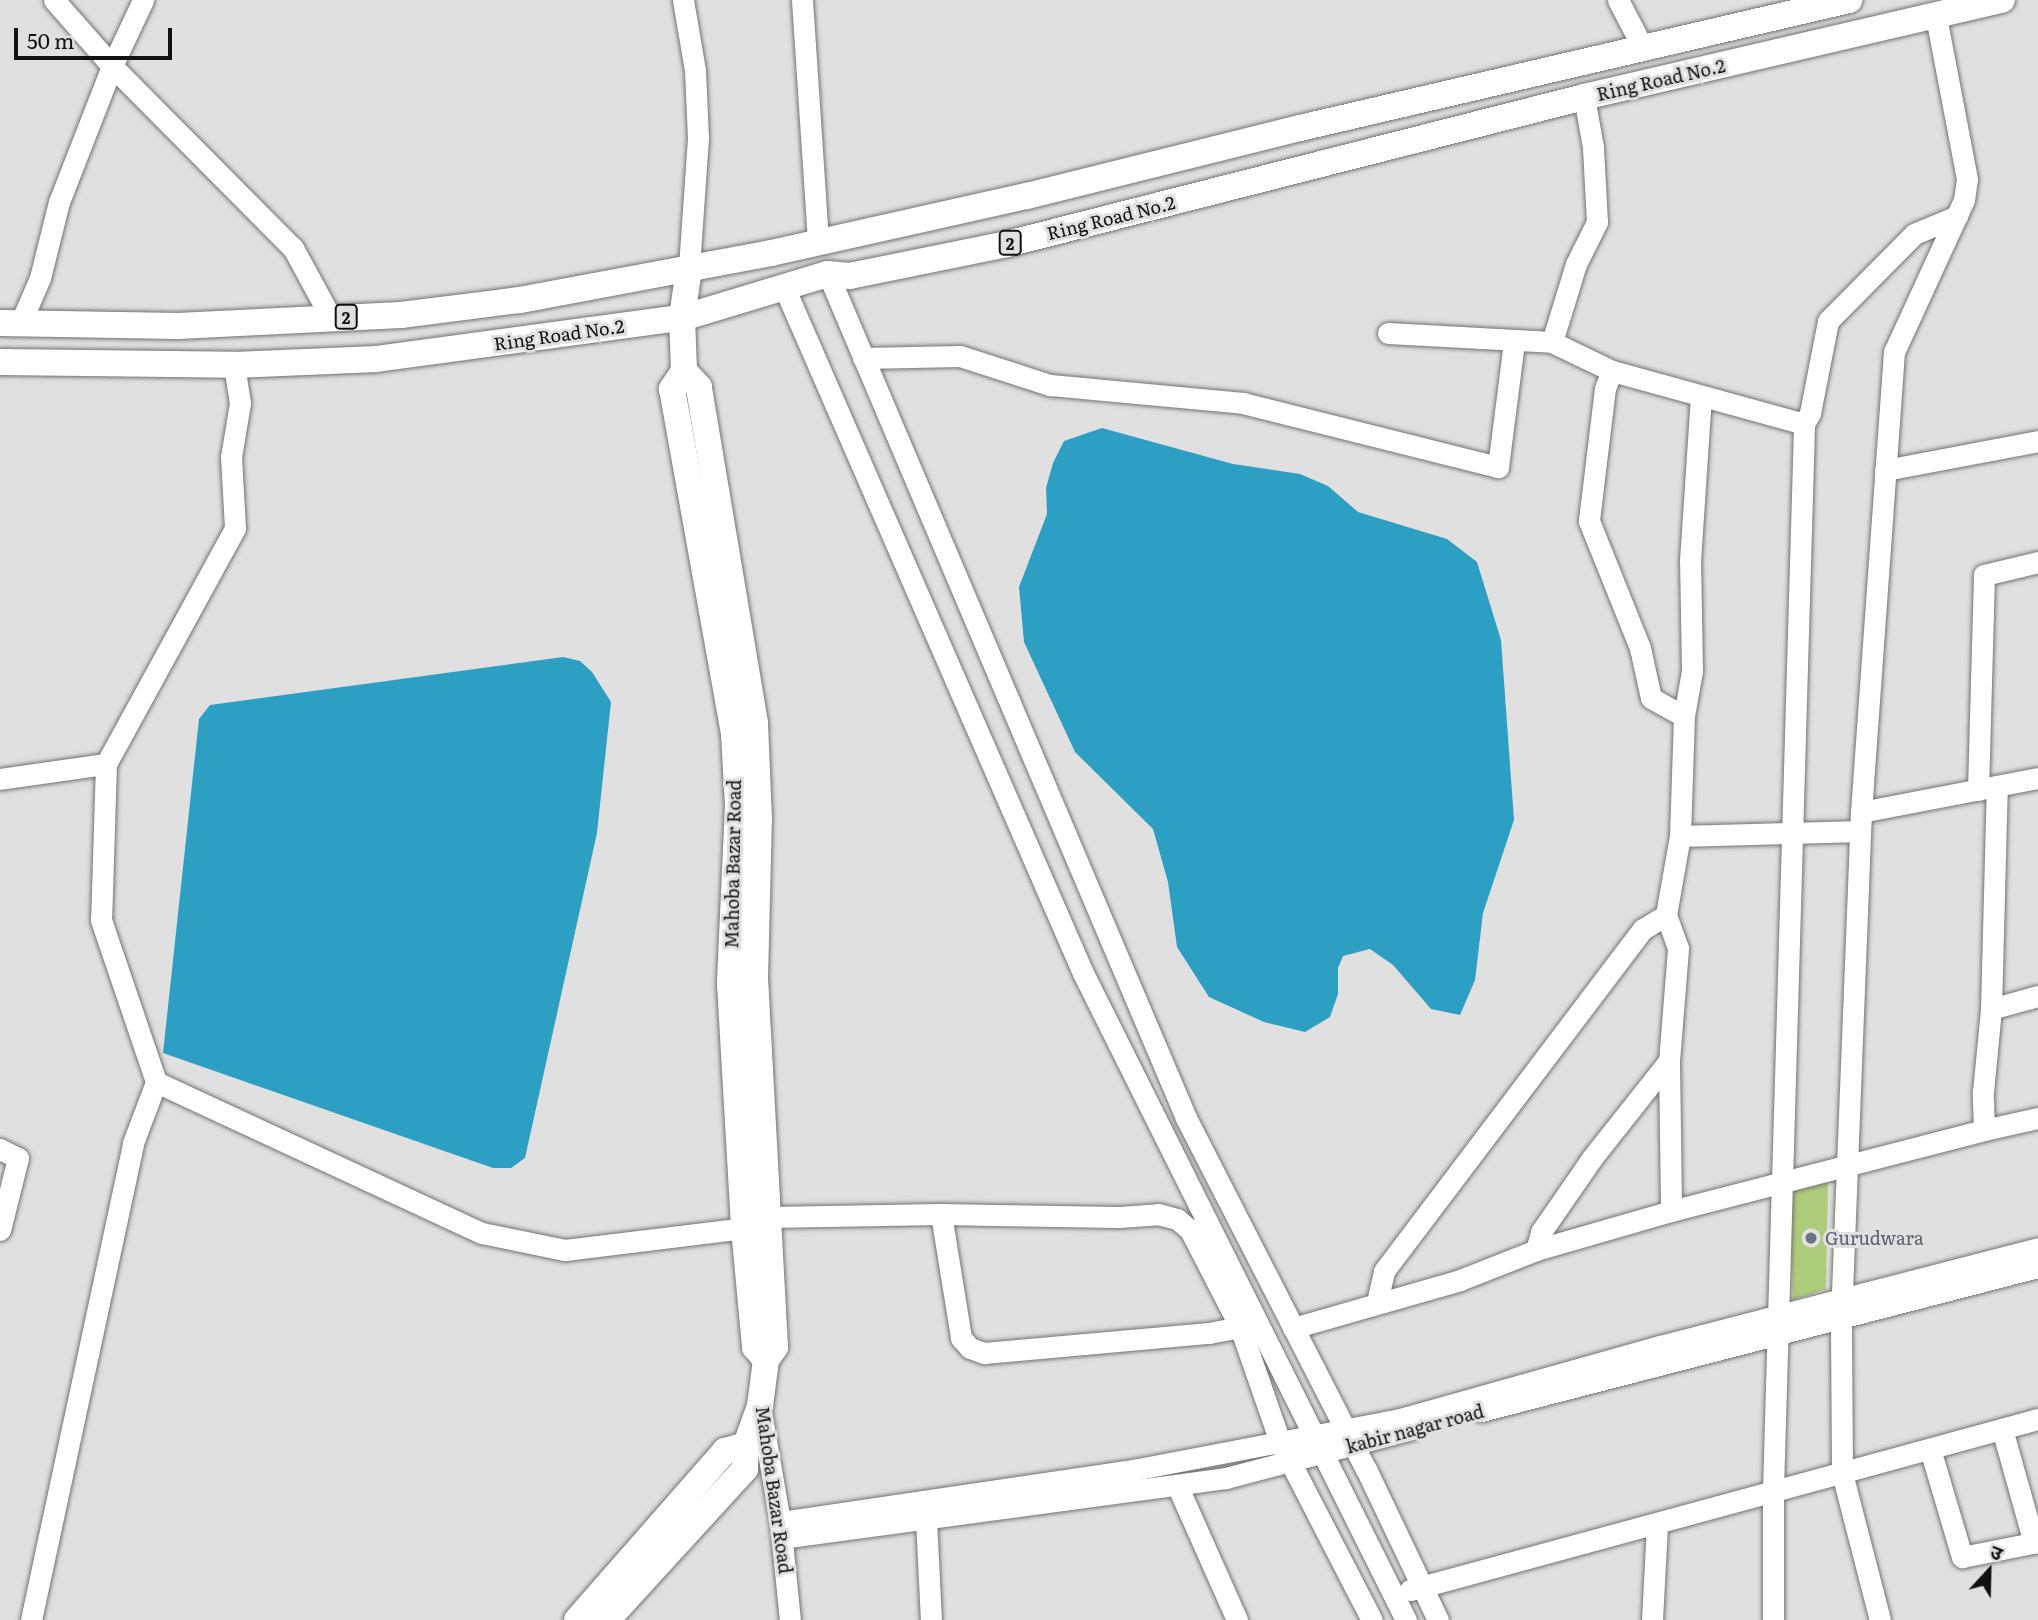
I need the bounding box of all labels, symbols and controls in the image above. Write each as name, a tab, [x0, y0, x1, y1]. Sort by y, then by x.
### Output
scale bar	[18, 14, 175, 58]
text: 50 m	[27, 24, 74, 55]
street label: Ring Road No.2	[1595, 55, 1727, 105]
street label: Ring Road No.2	[1045, 192, 1177, 244]
road number: 2	[998, 230, 1022, 256]
road number: 2	[334, 304, 358, 330]
street label: Ring Road No.2	[492, 315, 626, 355]
street label: Mahoba Bazar Road	[721, 779, 745, 949]
place label: Gurudwara	[1825, 1227, 1924, 1249]
marker: Gurudwara	[1803, 1230, 1819, 1246]
street label: kabir nagar road	[1344, 1400, 1486, 1458]
street label: Mahoba Bazar Road	[752, 1405, 796, 1575]
north arrow	[1954, 1536, 2024, 1606]
text: उ	[1986, 1536, 2007, 1567]

